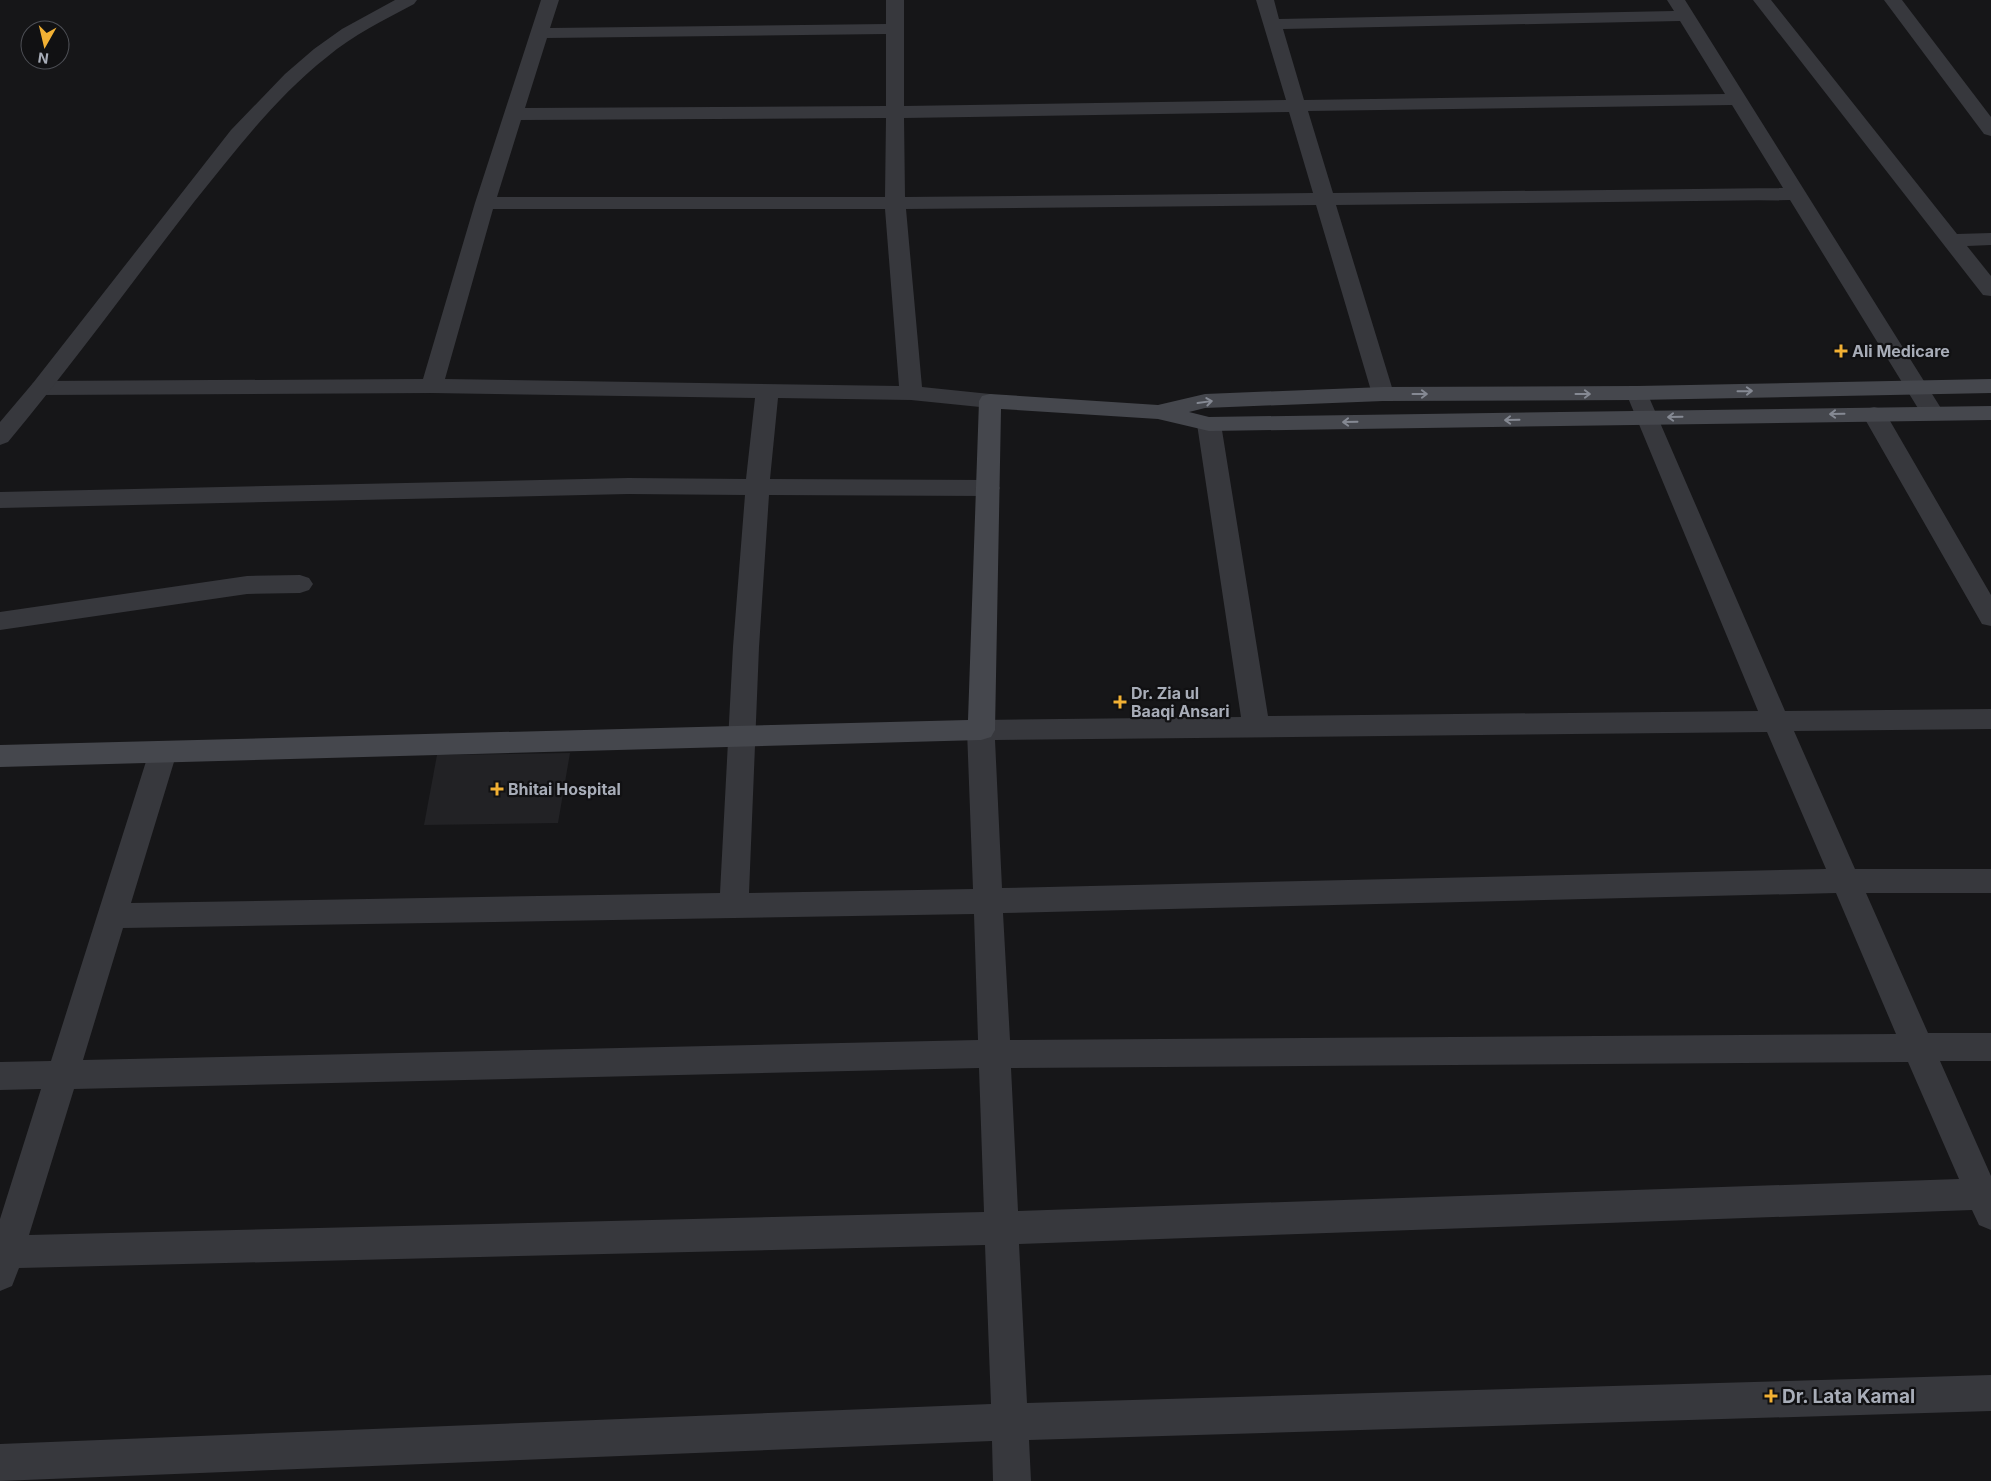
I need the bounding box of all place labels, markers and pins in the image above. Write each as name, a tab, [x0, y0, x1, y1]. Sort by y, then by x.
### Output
place label: Ali Medicare	[1852, 341, 1950, 361]
marker: Ali Medicare	[1834, 344, 1848, 358]
place label: Dr. Zia ul Baaqi Ansari	[1131, 683, 1230, 721]
marker: Dr. Zia ul Baaqi Ansari	[1113, 695, 1127, 709]
place label: Bhitai Hospital	[508, 779, 621, 799]
marker: Bhitai Hospital	[490, 782, 504, 796]
place label: Dr. Lata Kamal	[1782, 1385, 1915, 1408]
marker: Dr. Lata Kamal	[1764, 1389, 1778, 1403]

